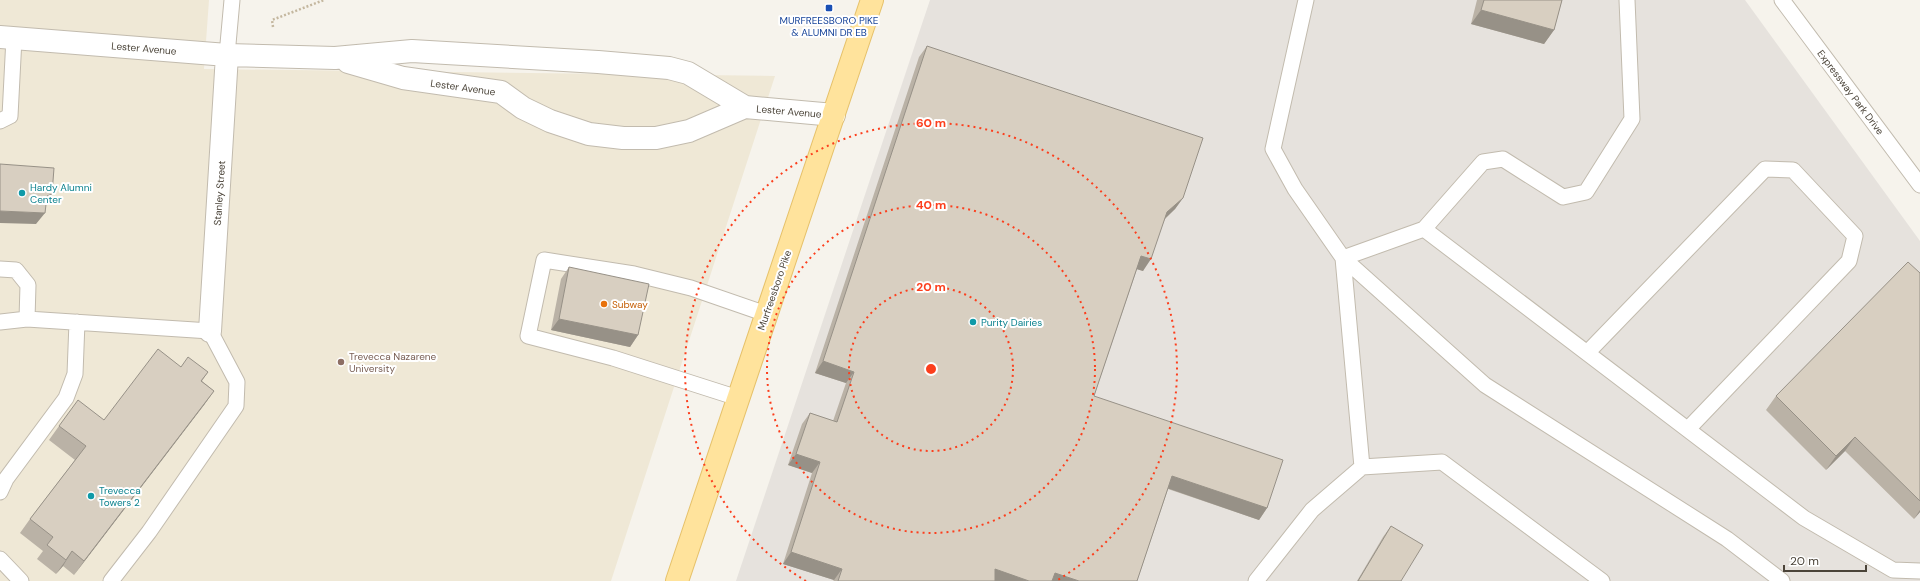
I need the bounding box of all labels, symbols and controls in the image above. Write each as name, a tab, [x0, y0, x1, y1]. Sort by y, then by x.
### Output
marker: MURFREESBORO PIKE & ALUMNI DR EB	[824, 3, 834, 13]
place label: MURFREESBORO PIKE & ALUMNI DR EB	[779, 14, 879, 39]
street label: Lester Avenue	[111, 39, 177, 58]
street label: Expressway Park Drive	[1814, 47, 1887, 138]
street label: Lester Avenue	[430, 77, 497, 99]
street label: Lester Avenue	[756, 102, 822, 121]
text: 60 m	[916, 115, 946, 131]
street label: Stanley Street	[211, 160, 228, 226]
place label: Hardy Alumni Center	[30, 181, 92, 206]
marker: Hardy Alumni Center	[17, 188, 27, 198]
text: 40 m	[916, 197, 946, 213]
street label: Murfreesboro Pike	[755, 248, 794, 332]
text: 20 m	[916, 279, 946, 295]
place label: Subway	[612, 298, 648, 311]
marker: Subway	[599, 299, 609, 309]
place label: Purity Dairies	[981, 316, 1042, 329]
marker: Purity Dairies	[968, 317, 978, 327]
place label: Trevecca Nazarene University	[349, 350, 437, 375]
marker: Trevecca Nazarene University	[336, 357, 346, 367]
centre of rings	[924, 362, 938, 376]
place label: Trevecca Towers 2	[99, 484, 141, 509]
marker: Trevecca Towers 2	[86, 491, 96, 501]
scale bar	[1784, 547, 1866, 573]
text: 20 m	[1790, 553, 1819, 569]

